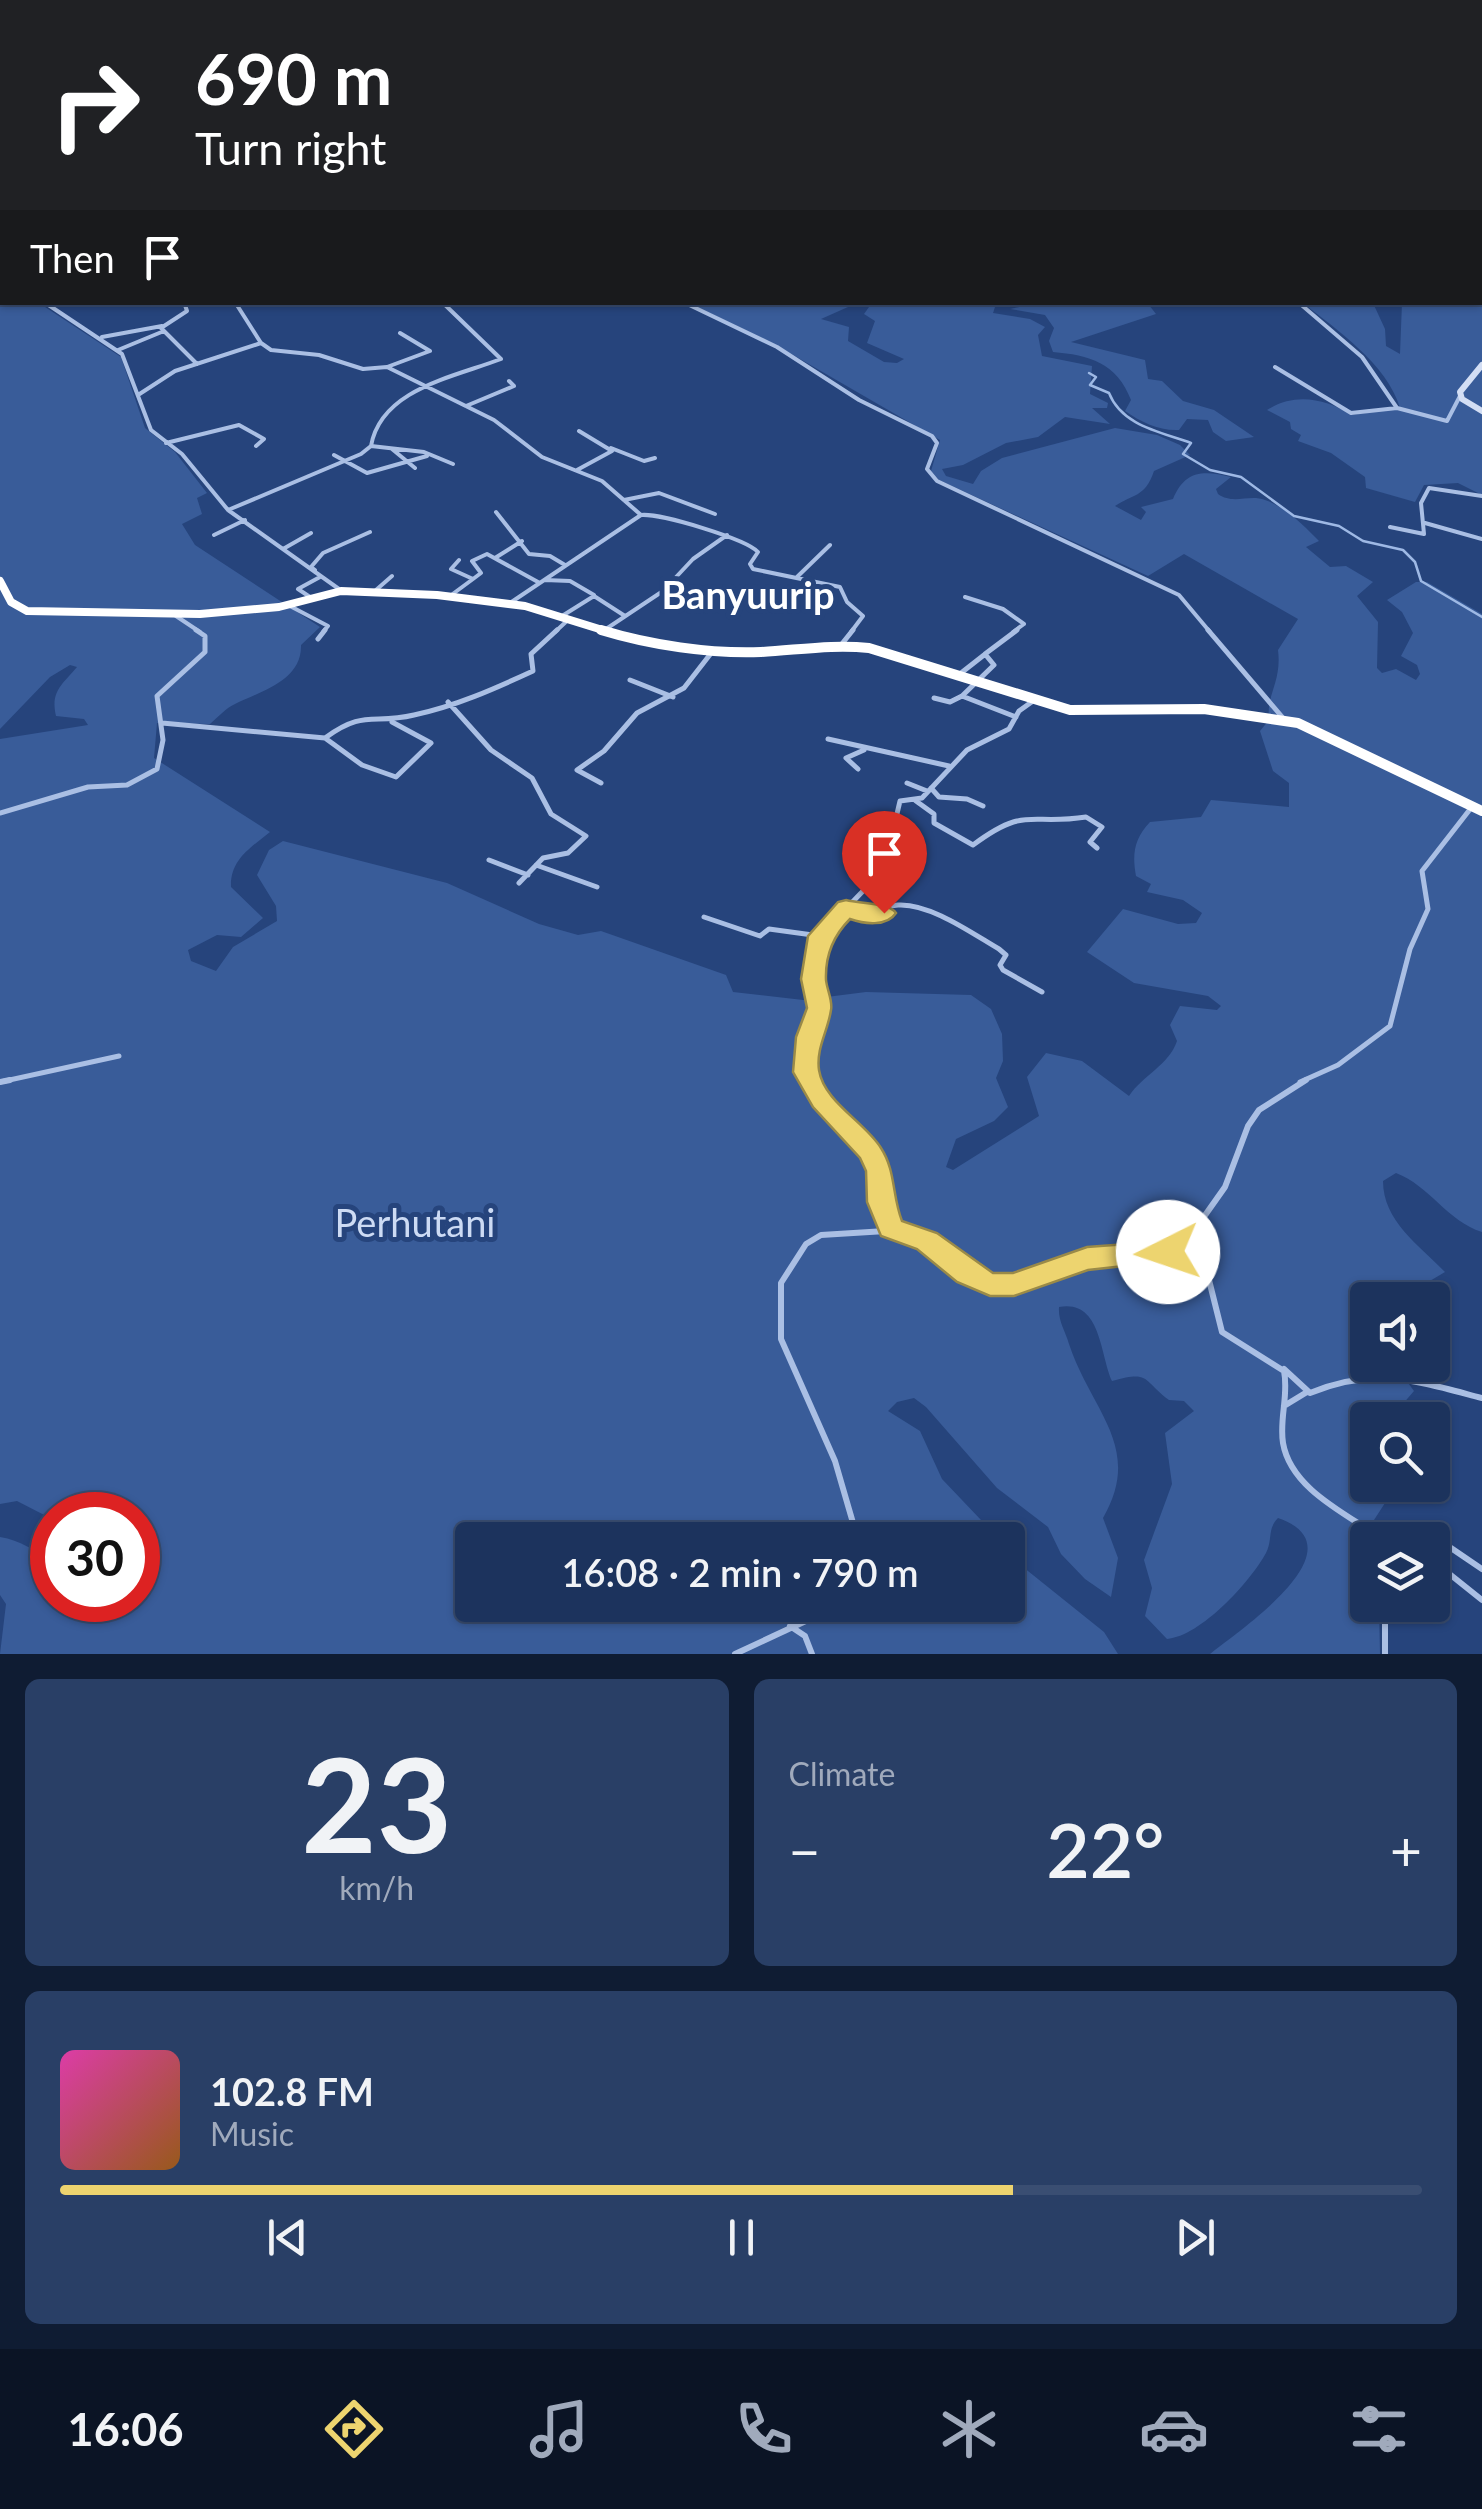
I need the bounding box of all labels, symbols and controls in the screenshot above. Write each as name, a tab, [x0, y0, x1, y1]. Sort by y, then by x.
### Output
text: 690 m	[195, 36, 392, 120]
icon: right	[30, 40, 160, 170]
text: Turn right	[195, 121, 386, 175]
icon: arrive	[135, 230, 190, 285]
text: Then	[30, 235, 115, 281]
district label: Banyuurip	[661, 571, 835, 617]
pin	[842, 811, 927, 914]
icon: arrive	[857, 826, 912, 881]
park label: Perhutani	[335, 1199, 495, 1245]
position arrow	[1116, 1200, 1220, 1304]
map controls	[1350, 1282, 1450, 1622]
button: sound	[1350, 1282, 1450, 1382]
button: search	[1350, 1402, 1450, 1502]
speed limit sign: 30	[30, 1492, 160, 1622]
button: layers	[1350, 1522, 1450, 1622]
text: 16:08 · 2 min · 790 m	[562, 1549, 918, 1595]
text: 23	[301, 1725, 452, 1881]
text: Climate	[789, 1754, 895, 1793]
text: 22°	[1046, 1804, 1164, 1894]
text: −	[789, 1817, 820, 1883]
text: +	[1390, 1817, 1422, 1883]
text: km/h	[339, 1868, 414, 1907]
text: 102.8 FM	[210, 2068, 374, 2114]
text: Music	[210, 2114, 294, 2153]
icon: previous	[260, 2210, 315, 2265]
icon: pause	[714, 2210, 769, 2265]
icon: next	[1168, 2210, 1223, 2265]
icon: directions	[319, 2394, 389, 2464]
icon: music	[524, 2394, 594, 2464]
icon: phone	[729, 2394, 799, 2464]
icon: climate	[934, 2394, 1004, 2464]
icon: car	[1139, 2394, 1209, 2464]
icon: filters	[1344, 2394, 1414, 2464]
text: 16:06	[68, 2402, 184, 2456]

